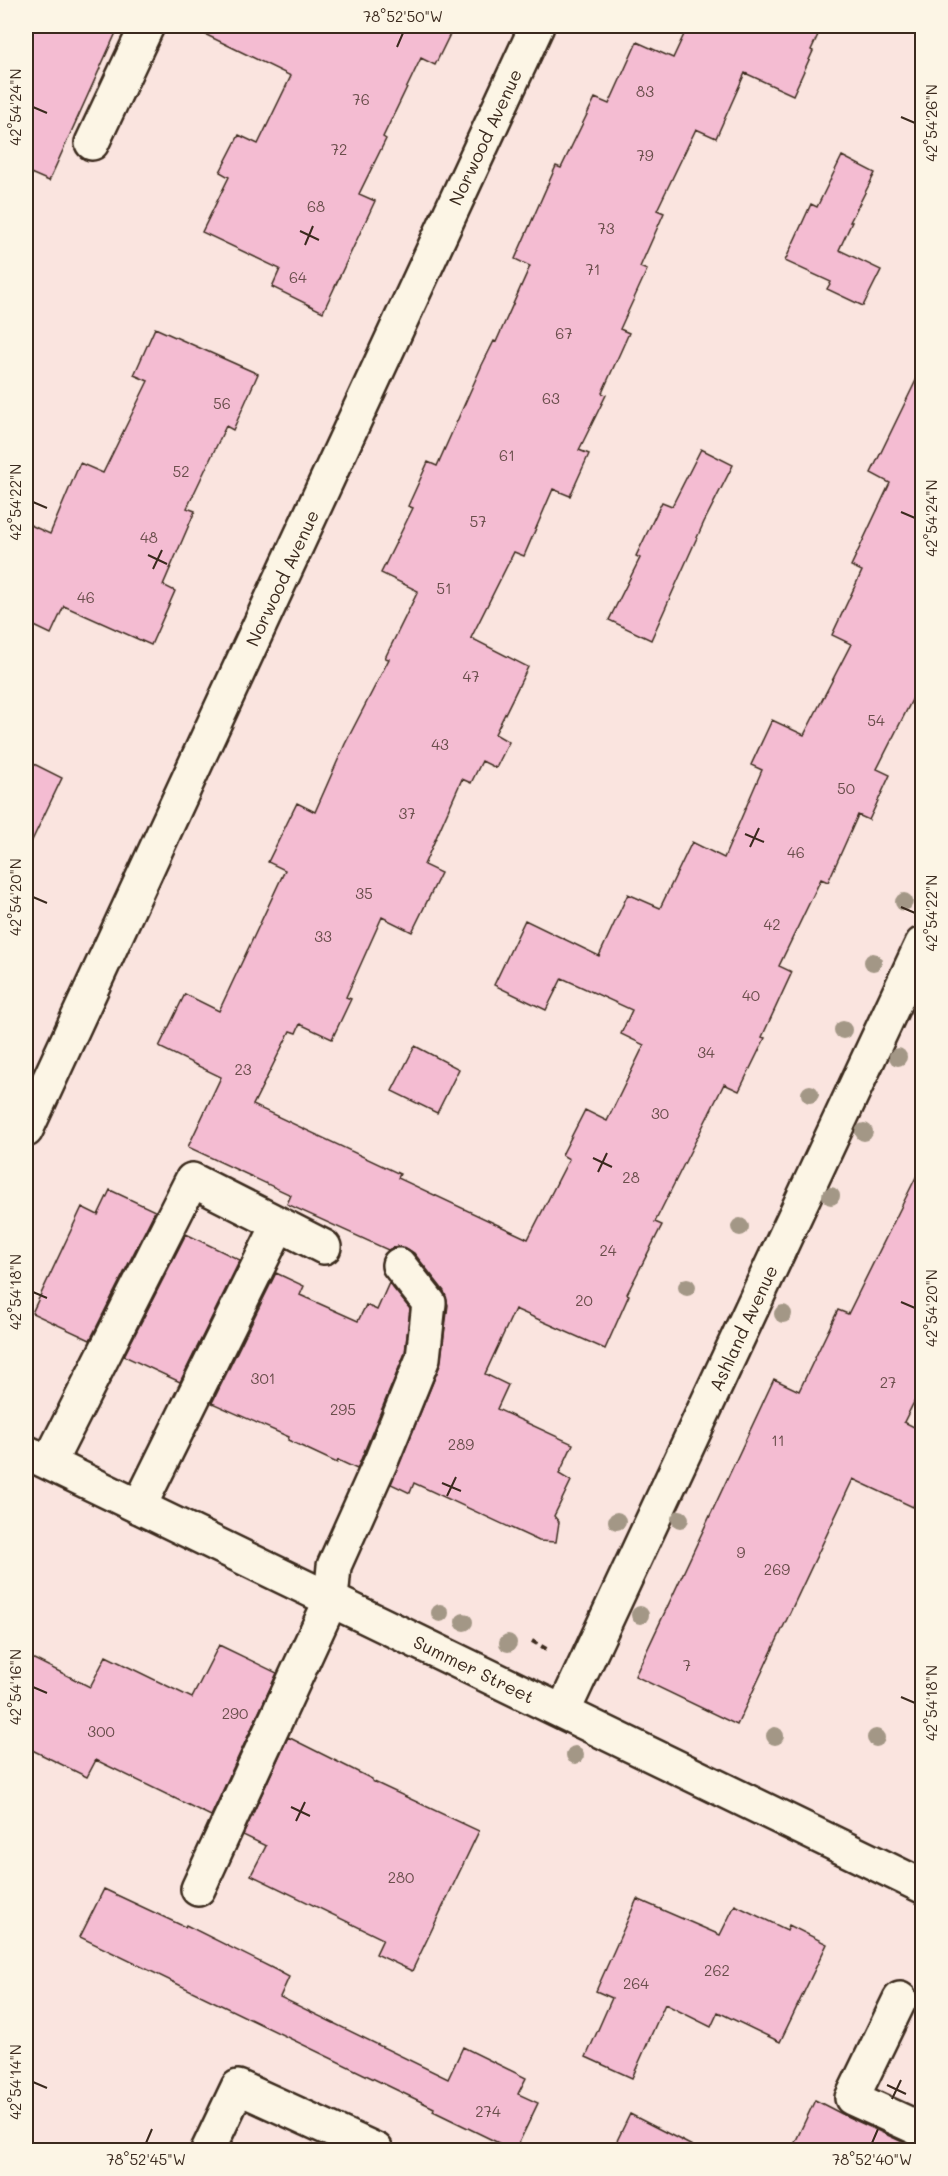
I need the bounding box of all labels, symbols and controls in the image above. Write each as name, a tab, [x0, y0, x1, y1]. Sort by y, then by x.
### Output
text: 78°52'50"W	[363, 6, 443, 26]
street label: Norwood Avenue	[443, 65, 527, 209]
text: 42°54'24"N	[5, 68, 25, 146]
house number: 83	[636, 81, 654, 101]
text: 42°54'26"N	[921, 84, 941, 162]
house number: 76	[352, 89, 370, 109]
house number: 72	[331, 139, 347, 159]
house number: 79	[636, 145, 654, 165]
house number: 68	[307, 196, 325, 216]
house number: 73	[597, 218, 615, 238]
house number: 71	[585, 259, 601, 279]
house number: 64	[289, 267, 307, 287]
house number: 67	[555, 323, 573, 343]
house number: 63	[542, 388, 560, 408]
house number: 56	[213, 393, 231, 413]
house number: 61	[499, 445, 515, 465]
house number: 52	[172, 461, 190, 481]
text: 42°54'22"N	[5, 464, 25, 540]
text: 42°54'24"N	[921, 479, 941, 557]
street label: Norwood Avenue	[240, 506, 324, 650]
house number: 57	[469, 511, 487, 531]
house number: 48	[140, 527, 158, 547]
house number: 51	[436, 578, 452, 598]
house number: 46	[77, 587, 95, 607]
house number: 47	[462, 666, 480, 686]
house number: 54	[867, 710, 885, 730]
house number: 43	[431, 734, 449, 754]
house number: 50	[837, 778, 855, 798]
house number: 37	[398, 803, 416, 823]
house number: 46	[787, 842, 805, 862]
text: 42°54'20"N	[5, 858, 25, 936]
text: 42°54'22"N	[921, 875, 941, 951]
house number: 35	[355, 883, 373, 903]
house number: 42	[763, 914, 781, 934]
house number: 33	[314, 926, 332, 946]
house number: 40	[742, 985, 760, 1005]
house number: 34	[697, 1042, 715, 1062]
house number: 23	[234, 1059, 252, 1079]
house number: 30	[651, 1103, 669, 1123]
house number: 28	[622, 1167, 640, 1187]
house number: 24	[599, 1240, 617, 1260]
text: 42°54'18"N	[5, 1254, 25, 1330]
street label: Ashland Avenue	[703, 1261, 783, 1395]
text: 42°54'20"N	[921, 1269, 941, 1347]
house number: 20	[575, 1290, 593, 1310]
house number: 301	[251, 1368, 275, 1388]
house number: 27	[880, 1372, 896, 1392]
house number: 295	[330, 1399, 356, 1419]
house number: 11	[771, 1430, 785, 1450]
house number: 289	[448, 1434, 474, 1454]
house number: 9	[737, 1542, 746, 1562]
house number: 269	[764, 1559, 790, 1579]
street label: Summer Street	[409, 1629, 539, 1709]
text: 42°54'16"N	[5, 1649, 25, 1725]
house number: 7	[683, 1655, 691, 1675]
text: 42°54'18"N	[921, 1665, 941, 1741]
house number: 290	[222, 1703, 248, 1723]
house number: 300	[87, 1721, 115, 1741]
house number: 280	[388, 1867, 414, 1887]
house number: 262	[704, 1960, 730, 1980]
house number: 264	[623, 1973, 649, 1993]
text: 42°54'14"N	[5, 2044, 25, 2120]
house number: 274	[475, 2101, 501, 2121]
text: 78°52'45"W	[106, 2149, 186, 2169]
text: 78°52'40"W	[832, 2149, 912, 2169]

